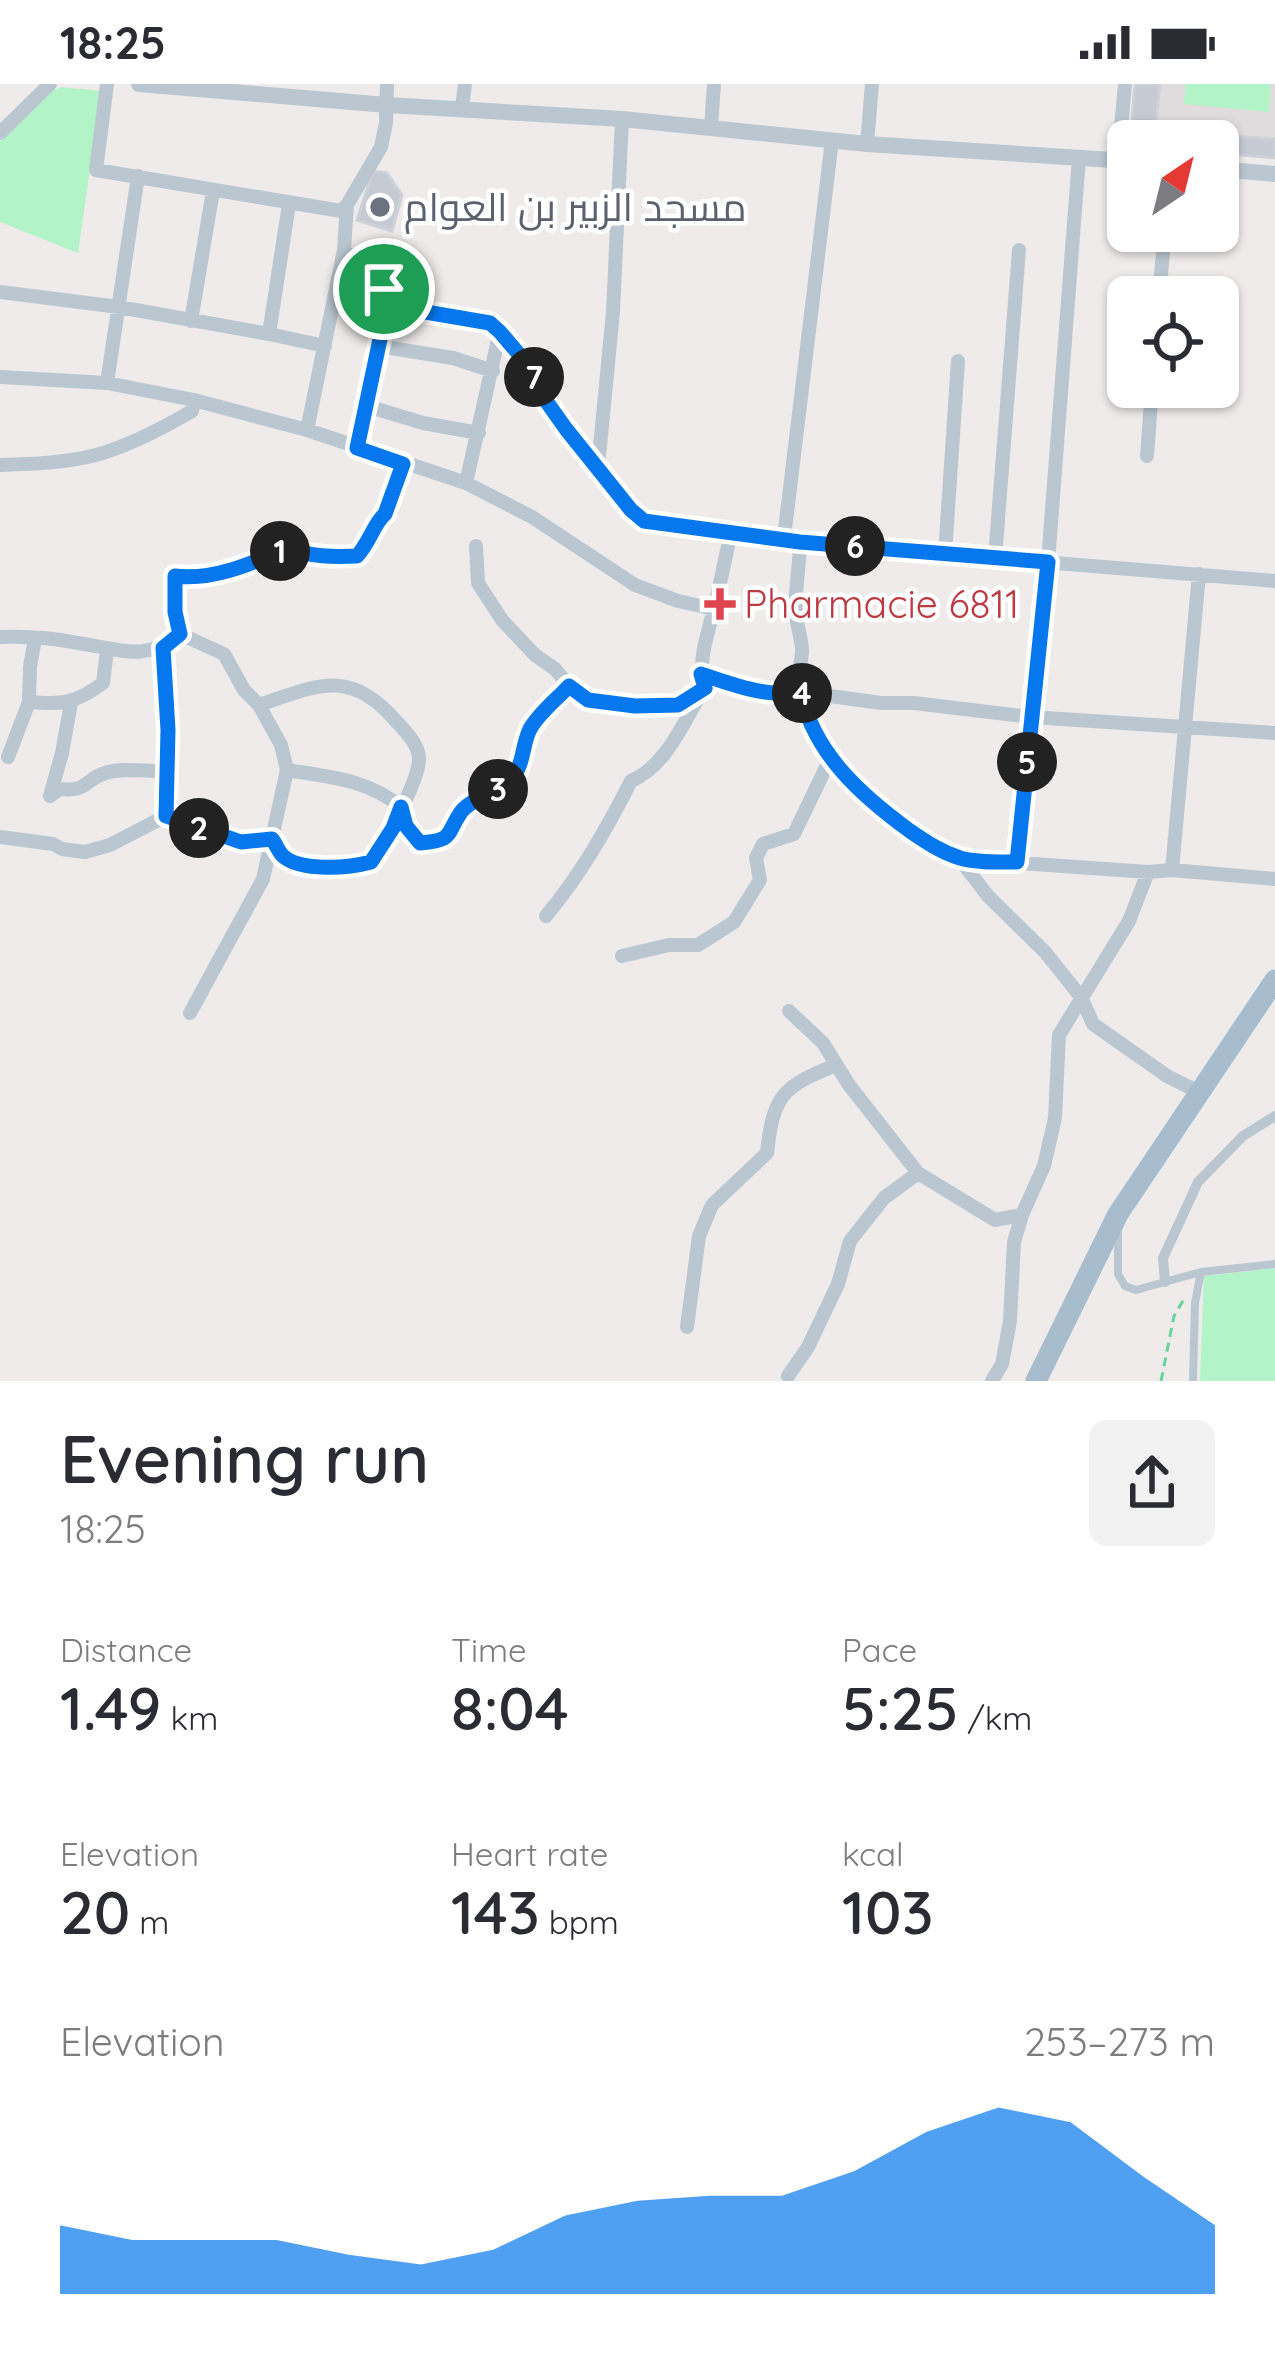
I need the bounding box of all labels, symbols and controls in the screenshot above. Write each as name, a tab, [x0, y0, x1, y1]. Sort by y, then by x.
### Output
text: 18:25	[60, 14, 166, 70]
north arrow	[1107, 120, 1239, 252]
map controls	[1107, 120, 1239, 408]
place label: مسجد الزبير بن العوام	[404, 182, 747, 234]
marker: مسجد الزبير بن العوام	[367, 194, 393, 220]
pin	[333, 238, 435, 340]
icon: arrive	[351, 256, 417, 322]
button: locate	[1107, 276, 1239, 408]
pin: 7	[504, 347, 564, 407]
text: 7	[525, 356, 543, 397]
pin: 6	[825, 516, 885, 576]
pin: 1	[250, 521, 310, 581]
text: 6	[846, 525, 864, 566]
text: 1	[274, 530, 286, 571]
place label: Pharmacie 6811	[744, 579, 1019, 628]
marker: Pharmacie 6811	[707, 591, 733, 617]
pin: 4	[772, 663, 832, 723]
text: 4	[792, 672, 812, 713]
pin: 5	[997, 732, 1057, 792]
text: 5	[1017, 741, 1037, 782]
pin: 3	[468, 759, 528, 819]
text: 3	[489, 768, 507, 809]
pin: 2	[169, 798, 229, 858]
text: 2	[190, 807, 208, 848]
text: Evening run	[60, 1417, 429, 1500]
button: share	[1089, 1420, 1215, 1546]
text: 18:25	[60, 1504, 146, 1553]
text: Distance	[60, 1629, 192, 1670]
text: Time	[451, 1629, 527, 1670]
text: Pace	[842, 1629, 917, 1670]
text: 1.49	[60, 1670, 162, 1745]
text: 8:04	[451, 1670, 569, 1745]
text: 5:25	[842, 1670, 958, 1745]
text: km	[162, 1697, 218, 1738]
text: /km	[958, 1697, 1032, 1738]
text: Elevation	[60, 1833, 199, 1874]
text: Heart rate	[451, 1833, 608, 1874]
text: kcal	[842, 1833, 904, 1874]
text: 20	[60, 1874, 130, 1949]
text: 143	[451, 1874, 540, 1949]
text: 103	[842, 1874, 933, 1949]
text: m	[130, 1901, 169, 1942]
text: bpm	[540, 1901, 619, 1942]
text: Elevation	[60, 2017, 224, 2066]
text: 253–273 m	[1024, 2017, 1215, 2066]

